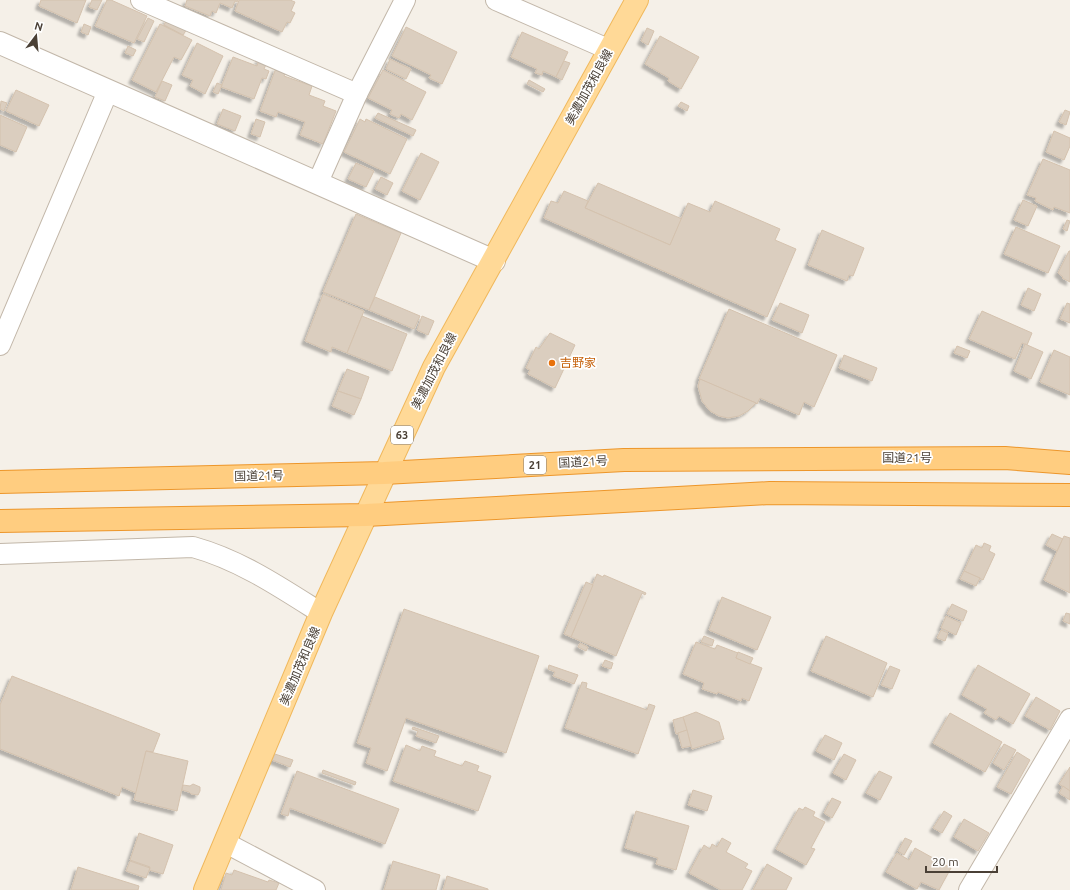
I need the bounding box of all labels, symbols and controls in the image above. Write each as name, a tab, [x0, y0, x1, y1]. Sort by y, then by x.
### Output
north arrow	[16, 16, 56, 56]
text: N	[33, 19, 44, 33]
street label: 美濃加茂和良線	[563, 47, 615, 127]
street label: 美濃加茂和良線	[409, 330, 458, 411]
place label: 吉野家	[560, 356, 596, 369]
marker: 吉野家	[547, 358, 557, 368]
road number: 63	[391, 426, 413, 444]
street label: 国道21号	[882, 451, 932, 464]
street label: 国道21号	[558, 454, 608, 469]
road number: 21	[524, 456, 546, 474]
street label: 国道21号	[234, 469, 284, 482]
street label: 美濃加茂和良線	[277, 625, 322, 707]
scale bar	[926, 848, 997, 874]
text: 20 m	[932, 855, 959, 868]

